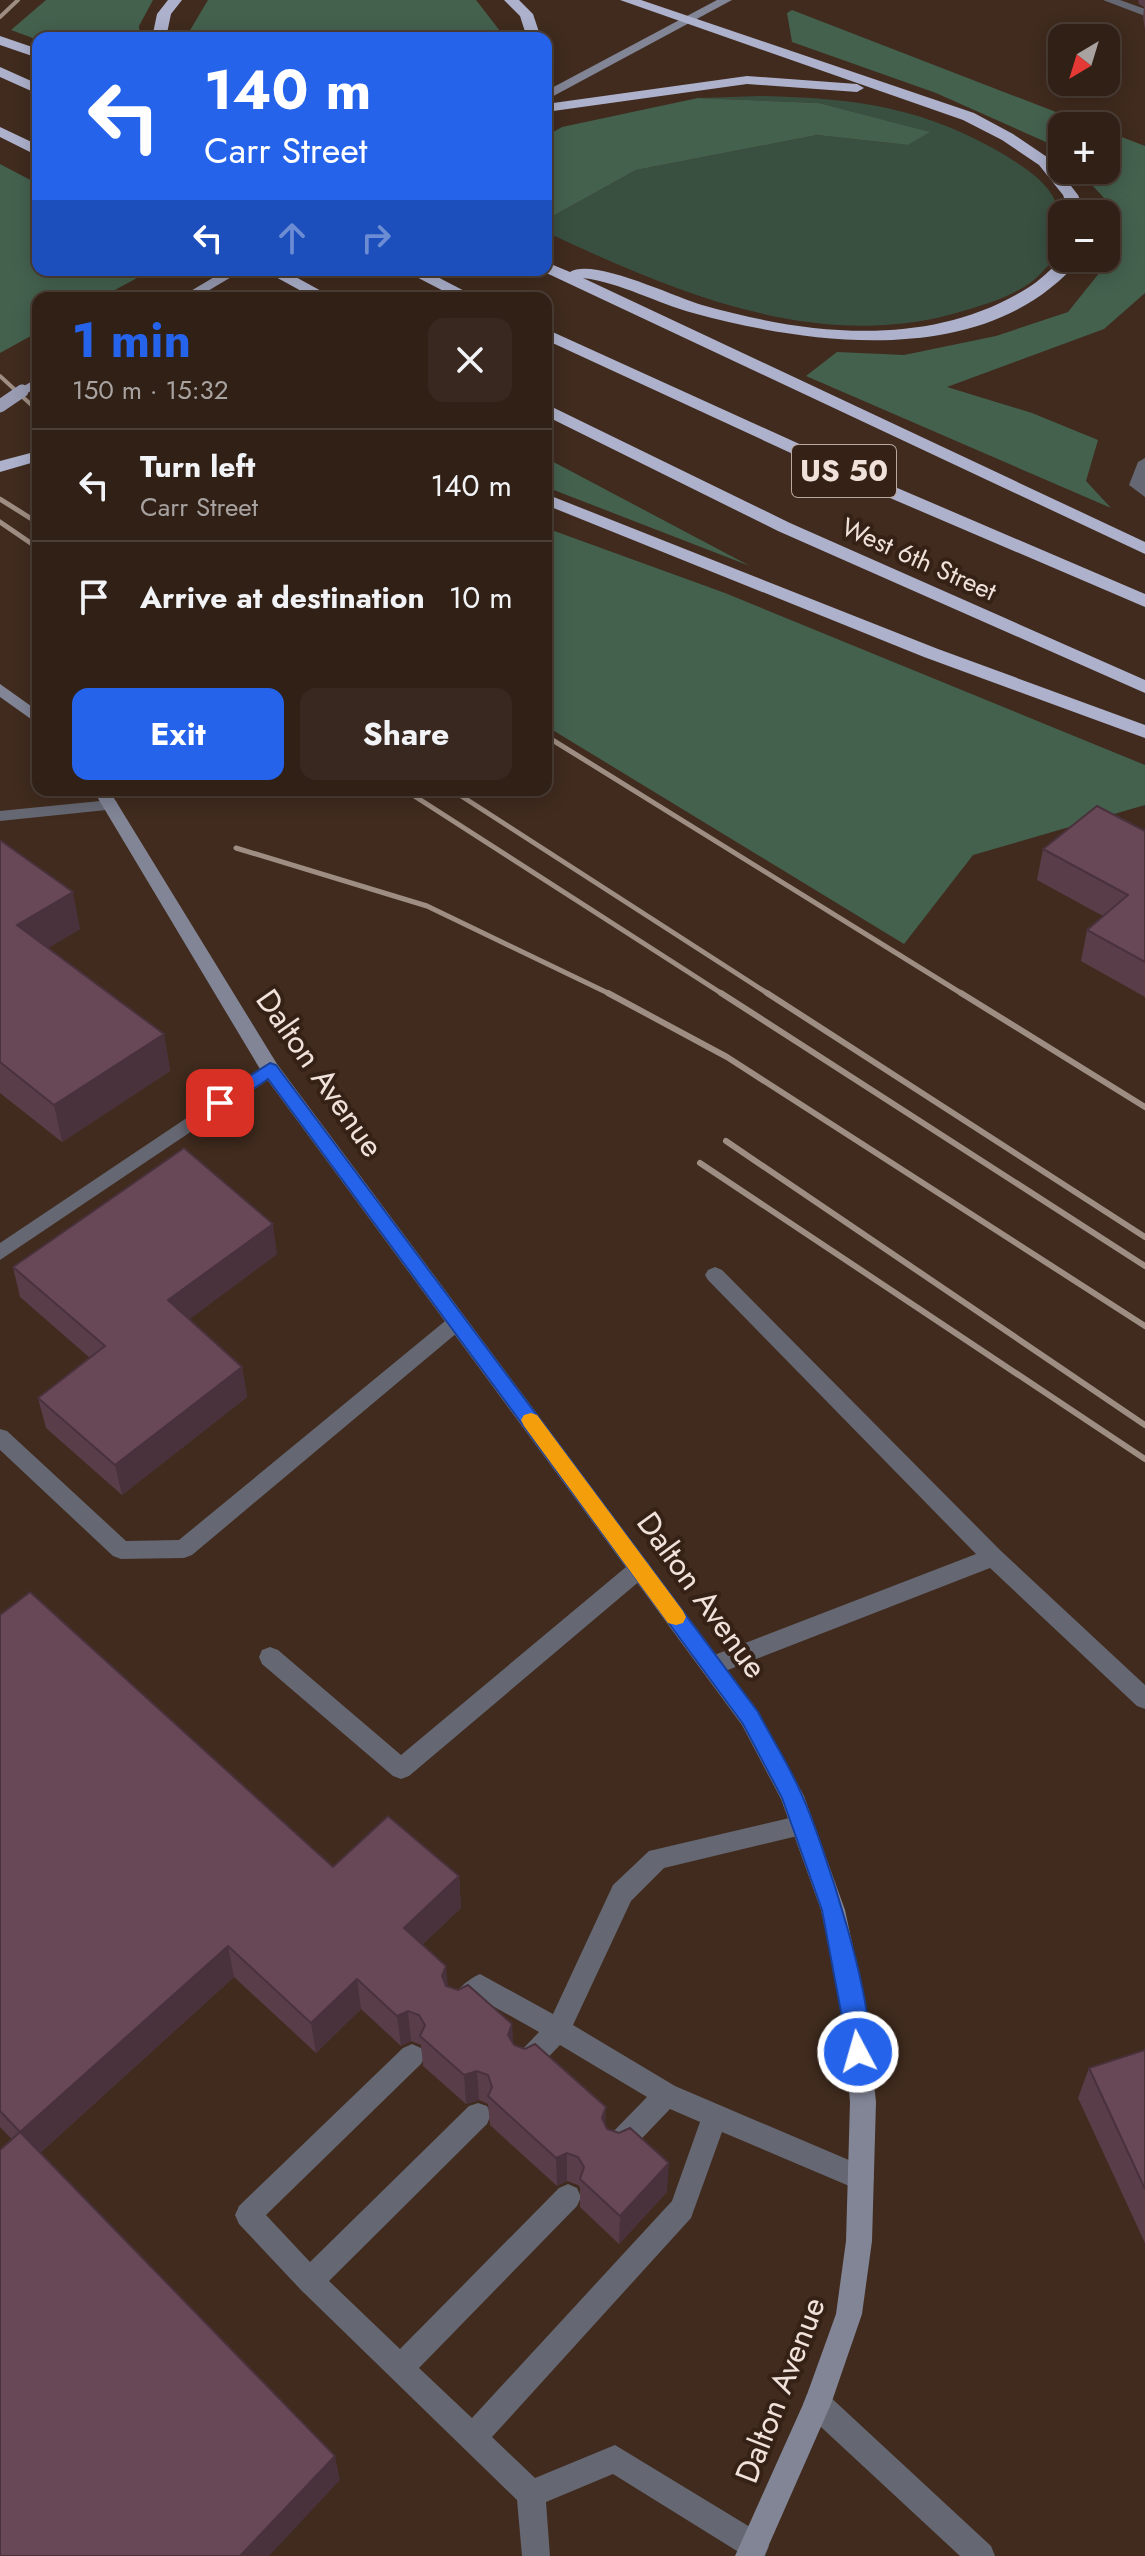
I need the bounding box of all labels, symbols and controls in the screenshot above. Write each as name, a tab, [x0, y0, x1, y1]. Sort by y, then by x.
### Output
north arrow	[1048, 24, 1120, 96]
map controls	[1048, 24, 1120, 272]
text: 140 m	[204, 49, 371, 130]
icon: left	[72, 64, 176, 168]
button: +	[1048, 112, 1120, 184]
text: Carr Street	[204, 124, 367, 176]
button: −	[1048, 200, 1120, 272]
icon: left	[186, 216, 230, 260]
icon: ahead	[270, 216, 314, 260]
icon: right	[354, 216, 398, 260]
text: 1 min	[72, 306, 191, 375]
button: close	[428, 318, 512, 402]
text: 150 m · 15:32	[72, 371, 229, 409]
text: Turn left	[140, 445, 255, 488]
road number: US 50	[792, 445, 896, 497]
icon: left	[72, 463, 116, 507]
text: 140 m	[431, 464, 512, 507]
text: Carr Street	[140, 488, 258, 526]
street label: West 6th Street	[835, 508, 1003, 610]
icon: arrive	[72, 575, 116, 619]
text: Arrive at destination	[140, 576, 425, 619]
text: 10 m	[449, 576, 513, 619]
button: Exit	[72, 688, 284, 780]
button: Share	[300, 688, 512, 780]
street label: Dalton Avenue	[245, 980, 395, 1166]
pin	[186, 1069, 254, 1137]
icon: arrive	[198, 1081, 242, 1125]
street label: Dalton Avenue	[626, 1502, 778, 1688]
position arrow	[816, 2010, 900, 2094]
street label: Dalton Avenue	[723, 2290, 837, 2490]

